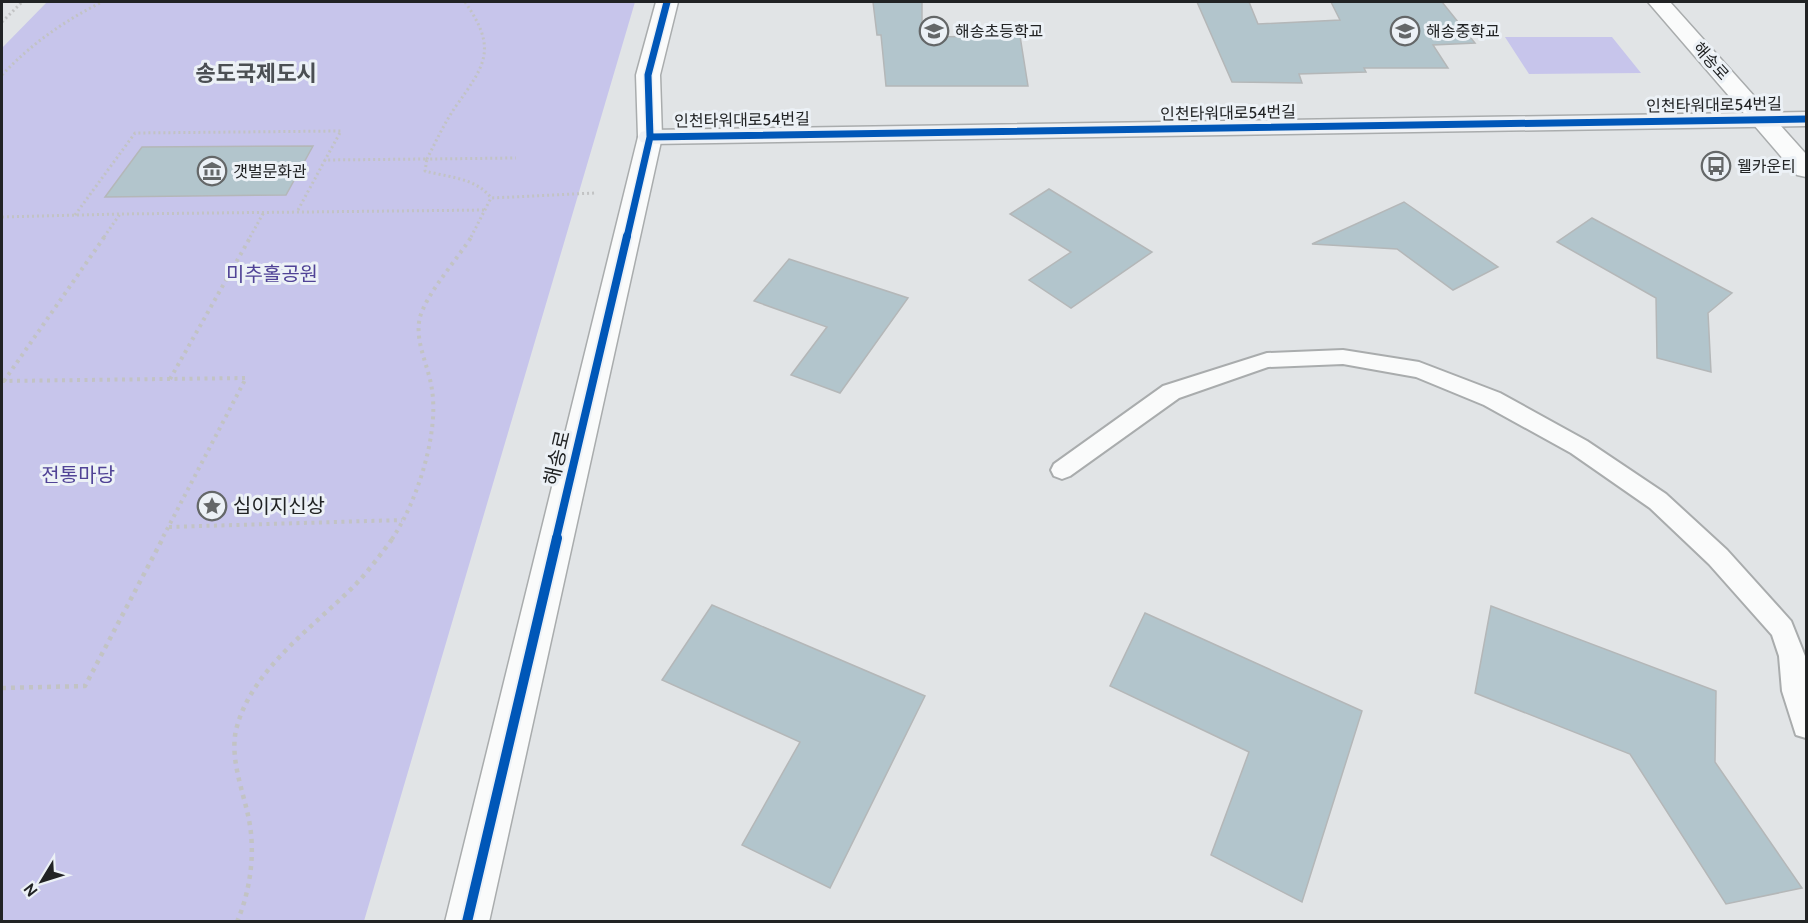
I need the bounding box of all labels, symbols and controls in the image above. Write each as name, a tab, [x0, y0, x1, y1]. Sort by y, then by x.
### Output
school or university icon: 해송초등학교	[918, 15, 950, 47]
school or university icon: 해송중학교	[1389, 15, 1421, 47]
place label: 해송초등학교	[955, 22, 1043, 41]
place label: 해송중학교	[1426, 22, 1500, 41]
street label: 해송로	[1689, 38, 1733, 84]
district label: 송도국제도시	[195, 60, 317, 87]
street label: 인천타워대로54번길	[1646, 94, 1782, 116]
street label: 인천타워대로54번길	[1160, 102, 1296, 124]
street label: 인천타워대로54번길	[674, 109, 810, 131]
bus stop icon: 웰카운티	[1700, 150, 1732, 182]
museum icon: 갯벌문화관	[196, 155, 228, 187]
place label: 웰카운티	[1737, 157, 1796, 176]
place label: 갯벌문화관	[233, 162, 307, 181]
park label: 미추홀공원	[226, 262, 318, 286]
street label: 해송로	[539, 428, 575, 488]
park label: 전통마당	[41, 463, 115, 487]
place icon: 십이지신상	[196, 490, 228, 522]
place label: 십이지신상	[233, 494, 325, 518]
north arrow	[12, 851, 72, 911]
text: N	[20, 880, 42, 900]

